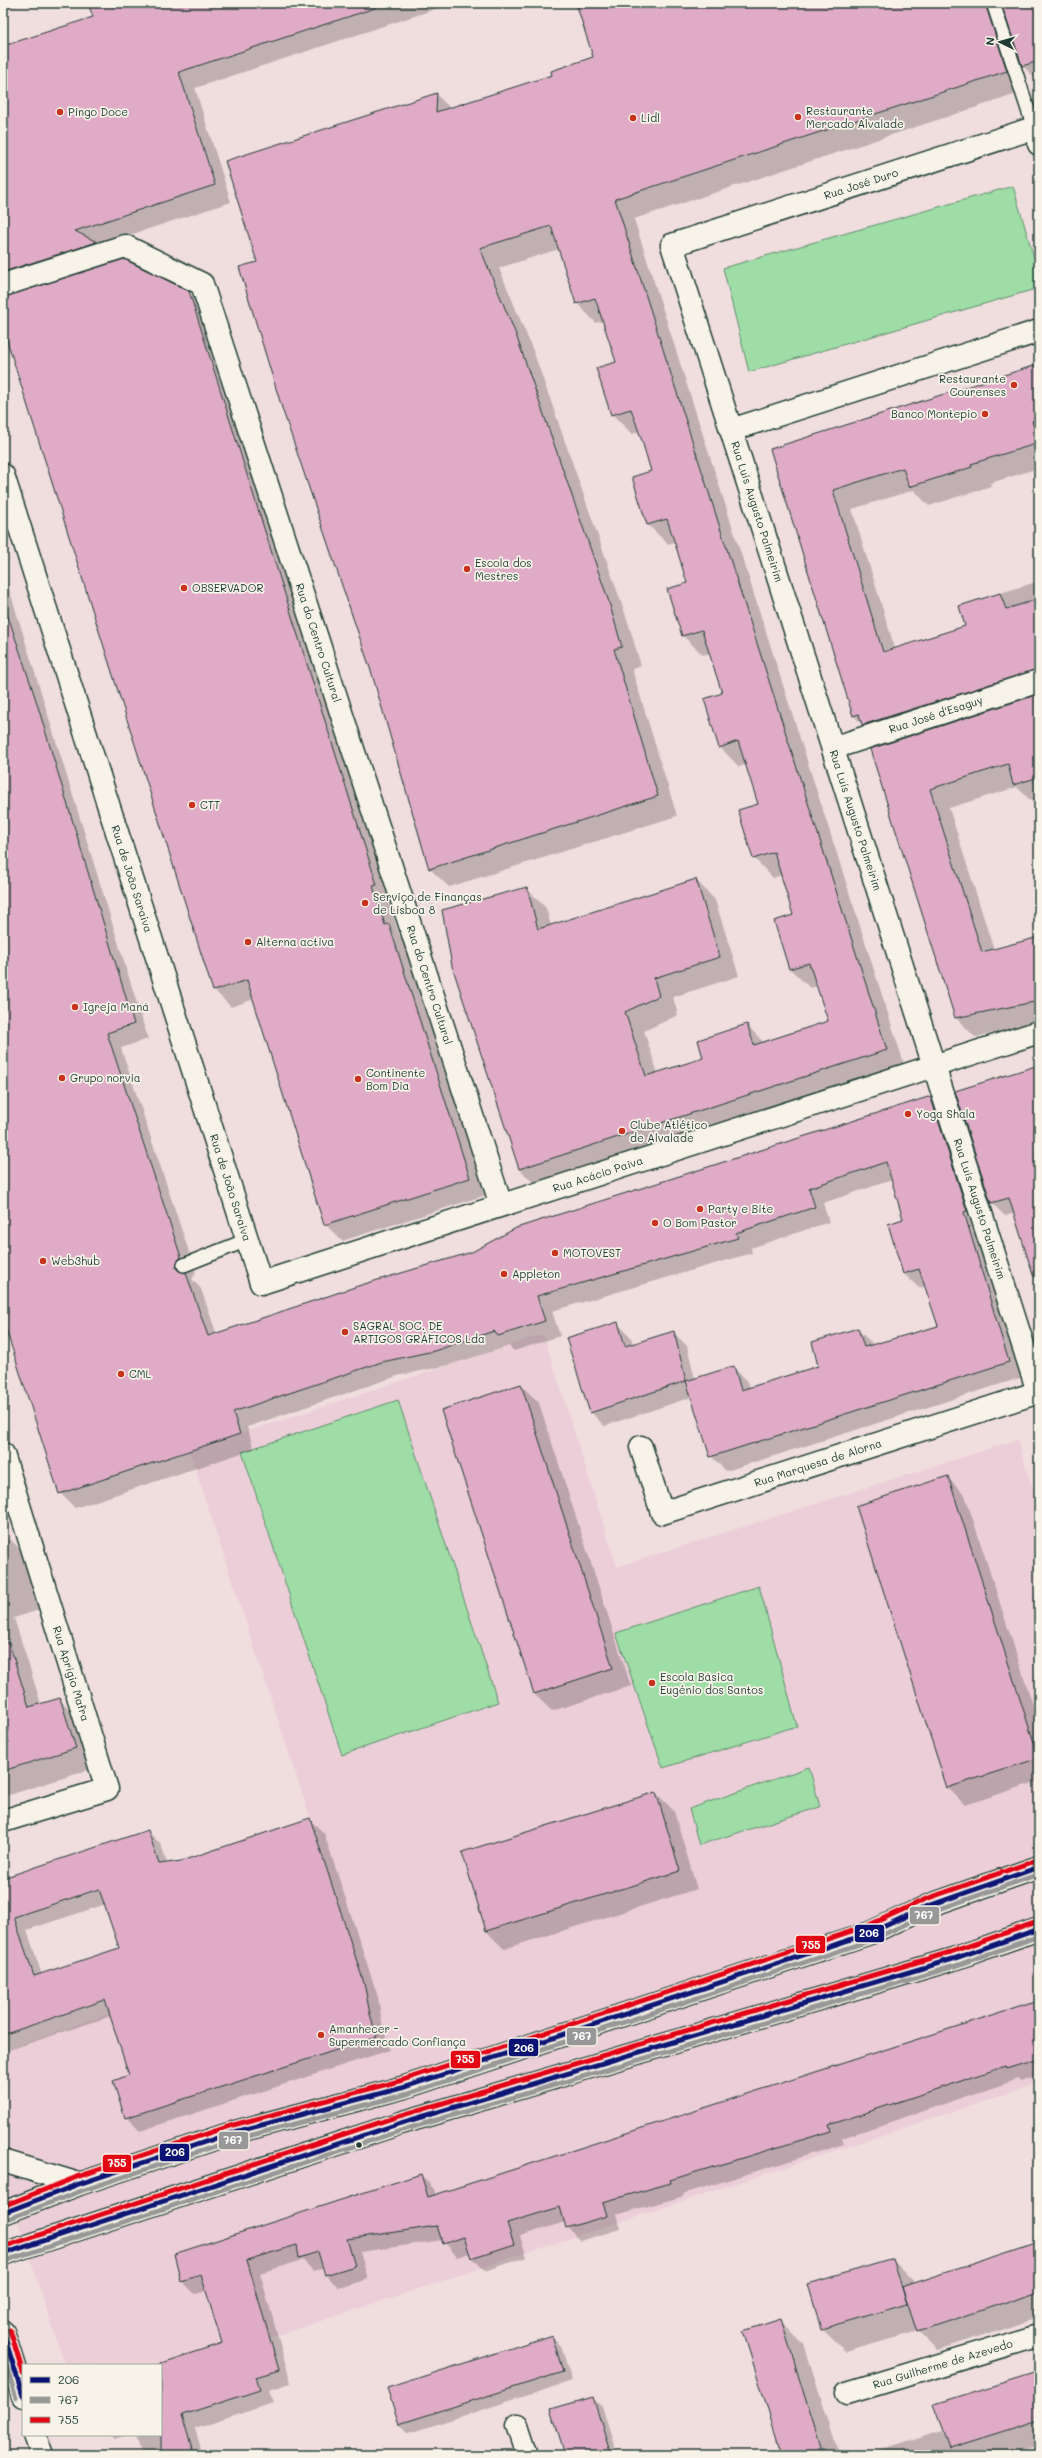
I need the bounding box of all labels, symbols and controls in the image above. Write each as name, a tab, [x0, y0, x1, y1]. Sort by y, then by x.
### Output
north arrow	[980, 22, 1020, 62]
text: N	[982, 36, 997, 46]
place label: Restaurante Mercado Alvalade	[806, 103, 904, 131]
place label: Pingo Doce	[68, 104, 128, 119]
marker: Pingo Doce	[55, 107, 65, 117]
place label: Lidl	[641, 110, 660, 125]
marker: Restaurante Mercado Alvalade	[793, 112, 803, 122]
marker: Lidl	[628, 113, 638, 123]
street label: Rua José Duro	[822, 164, 900, 203]
place label: Restaurante Courenses	[939, 371, 1006, 399]
marker: Restaurante Courenses	[1009, 380, 1019, 390]
place label: Banco Montepio	[891, 406, 977, 421]
marker: Banco Montepio	[980, 409, 990, 419]
street label: Rua Luís Augusto Palmeirim	[728, 439, 787, 584]
place label: Escola dos Mestres	[475, 555, 532, 583]
marker: Escola dos Mestres	[462, 564, 472, 574]
place label: OBSERVADOR	[192, 580, 263, 595]
street label: Rua do Centro Cultural	[293, 581, 345, 704]
marker: OBSERVADOR	[179, 583, 189, 593]
street label: Rua José d'Esaguy	[887, 692, 985, 736]
street label: Rua Luís Augusto Palmeirim	[827, 748, 886, 892]
place label: CTT	[200, 797, 220, 812]
marker: CTT	[187, 800, 197, 810]
street label: Rua de João Saraiva	[108, 823, 157, 934]
place label: Serviço de Finanças de Lisboa 8	[373, 889, 482, 917]
marker: Serviço de Finanças de Lisboa 8	[360, 898, 370, 908]
street label: Rua do Centro Cultural	[404, 923, 456, 1046]
place label: Alterna activa	[256, 934, 334, 949]
marker: Alterna activa	[243, 937, 253, 947]
place label: Igreja Maná	[83, 999, 149, 1014]
marker: Igreja Maná	[70, 1002, 80, 1012]
place label: Continente Bom Dia	[366, 1065, 426, 1093]
place label: Grupo norvia	[70, 1070, 141, 1085]
marker: Grupo norvia	[57, 1073, 67, 1083]
marker: Continente Bom Dia	[353, 1074, 363, 1084]
place label: Yoga Shala	[916, 1106, 975, 1121]
marker: Yoga Shala	[903, 1109, 913, 1119]
place label: Clube Atlético de Alvalade	[630, 1117, 708, 1145]
marker: Clube Atlético de Alvalade	[617, 1126, 627, 1136]
street label: Rua de João Saraiva	[207, 1132, 255, 1243]
street label: Rua Luís Augusto Palmeirim	[951, 1136, 1010, 1281]
street label: Rua Acácio Paiva	[551, 1152, 645, 1195]
place label: Party e Bite	[708, 1201, 774, 1216]
marker: Party e Bite	[695, 1204, 705, 1214]
place label: O Bom Pastor	[663, 1215, 737, 1230]
marker: O Bom Pastor	[650, 1218, 660, 1228]
place label: MOTOVEST	[563, 1245, 621, 1260]
marker: MOTOVEST	[550, 1248, 560, 1258]
place label: Web3hub	[51, 1253, 100, 1268]
marker: Web3hub	[38, 1256, 48, 1266]
place label: Appleton	[512, 1266, 560, 1281]
marker: Appleton	[499, 1269, 509, 1279]
place label: SAGRAL SOC. DE ARTIGOS GRÁFICOS Lda	[353, 1318, 485, 1346]
marker: SAGRAL SOC. DE ARTIGOS GRÁFICOS Lda	[340, 1327, 350, 1337]
place label: CML	[129, 1366, 152, 1381]
marker: CML	[116, 1369, 126, 1379]
street label: Rua Marquesa de Alorna	[752, 1435, 884, 1490]
street label: Rua Aprígio Mafra	[50, 1624, 94, 1723]
place label: Escola Básica Eugénio dos Santos	[660, 1669, 763, 1697]
marker: Escola Básica Eugénio dos Santos	[647, 1678, 657, 1688]
line badge: 767	[909, 1906, 940, 1925]
text: 767	[915, 1907, 933, 1922]
line badge: 206	[854, 1924, 885, 1943]
text: 206	[859, 1925, 879, 1940]
line badge: 755	[795, 1935, 826, 1954]
text: 755	[802, 1937, 821, 1952]
place label: Amanhecer - Supermercado Confiança	[329, 2021, 466, 2049]
line badge: 767	[566, 2027, 597, 2046]
text: 767	[573, 2028, 591, 2043]
marker: Amanhecer - Supermercado Confiança	[316, 2030, 326, 2040]
line badge: 206	[508, 2038, 539, 2057]
text: 206	[514, 2040, 534, 2055]
line badge: 755	[450, 2050, 481, 2069]
text: 755	[456, 2051, 475, 2066]
line badge: 767	[218, 2131, 249, 2150]
text: 767	[224, 2132, 242, 2147]
unlabelled marker	[354, 2140, 364, 2150]
line badge: 206	[159, 2143, 190, 2162]
text: 206	[165, 2144, 185, 2159]
line badge: 755	[102, 2154, 132, 2173]
text: 755	[108, 2155, 127, 2170]
street label: Rua Guilherme de Azevedo	[871, 2335, 1015, 2392]
legend	[22, 2364, 162, 2436]
text: 206	[58, 2371, 79, 2387]
text: 767	[58, 2391, 79, 2407]
text: 755	[58, 2411, 79, 2427]

